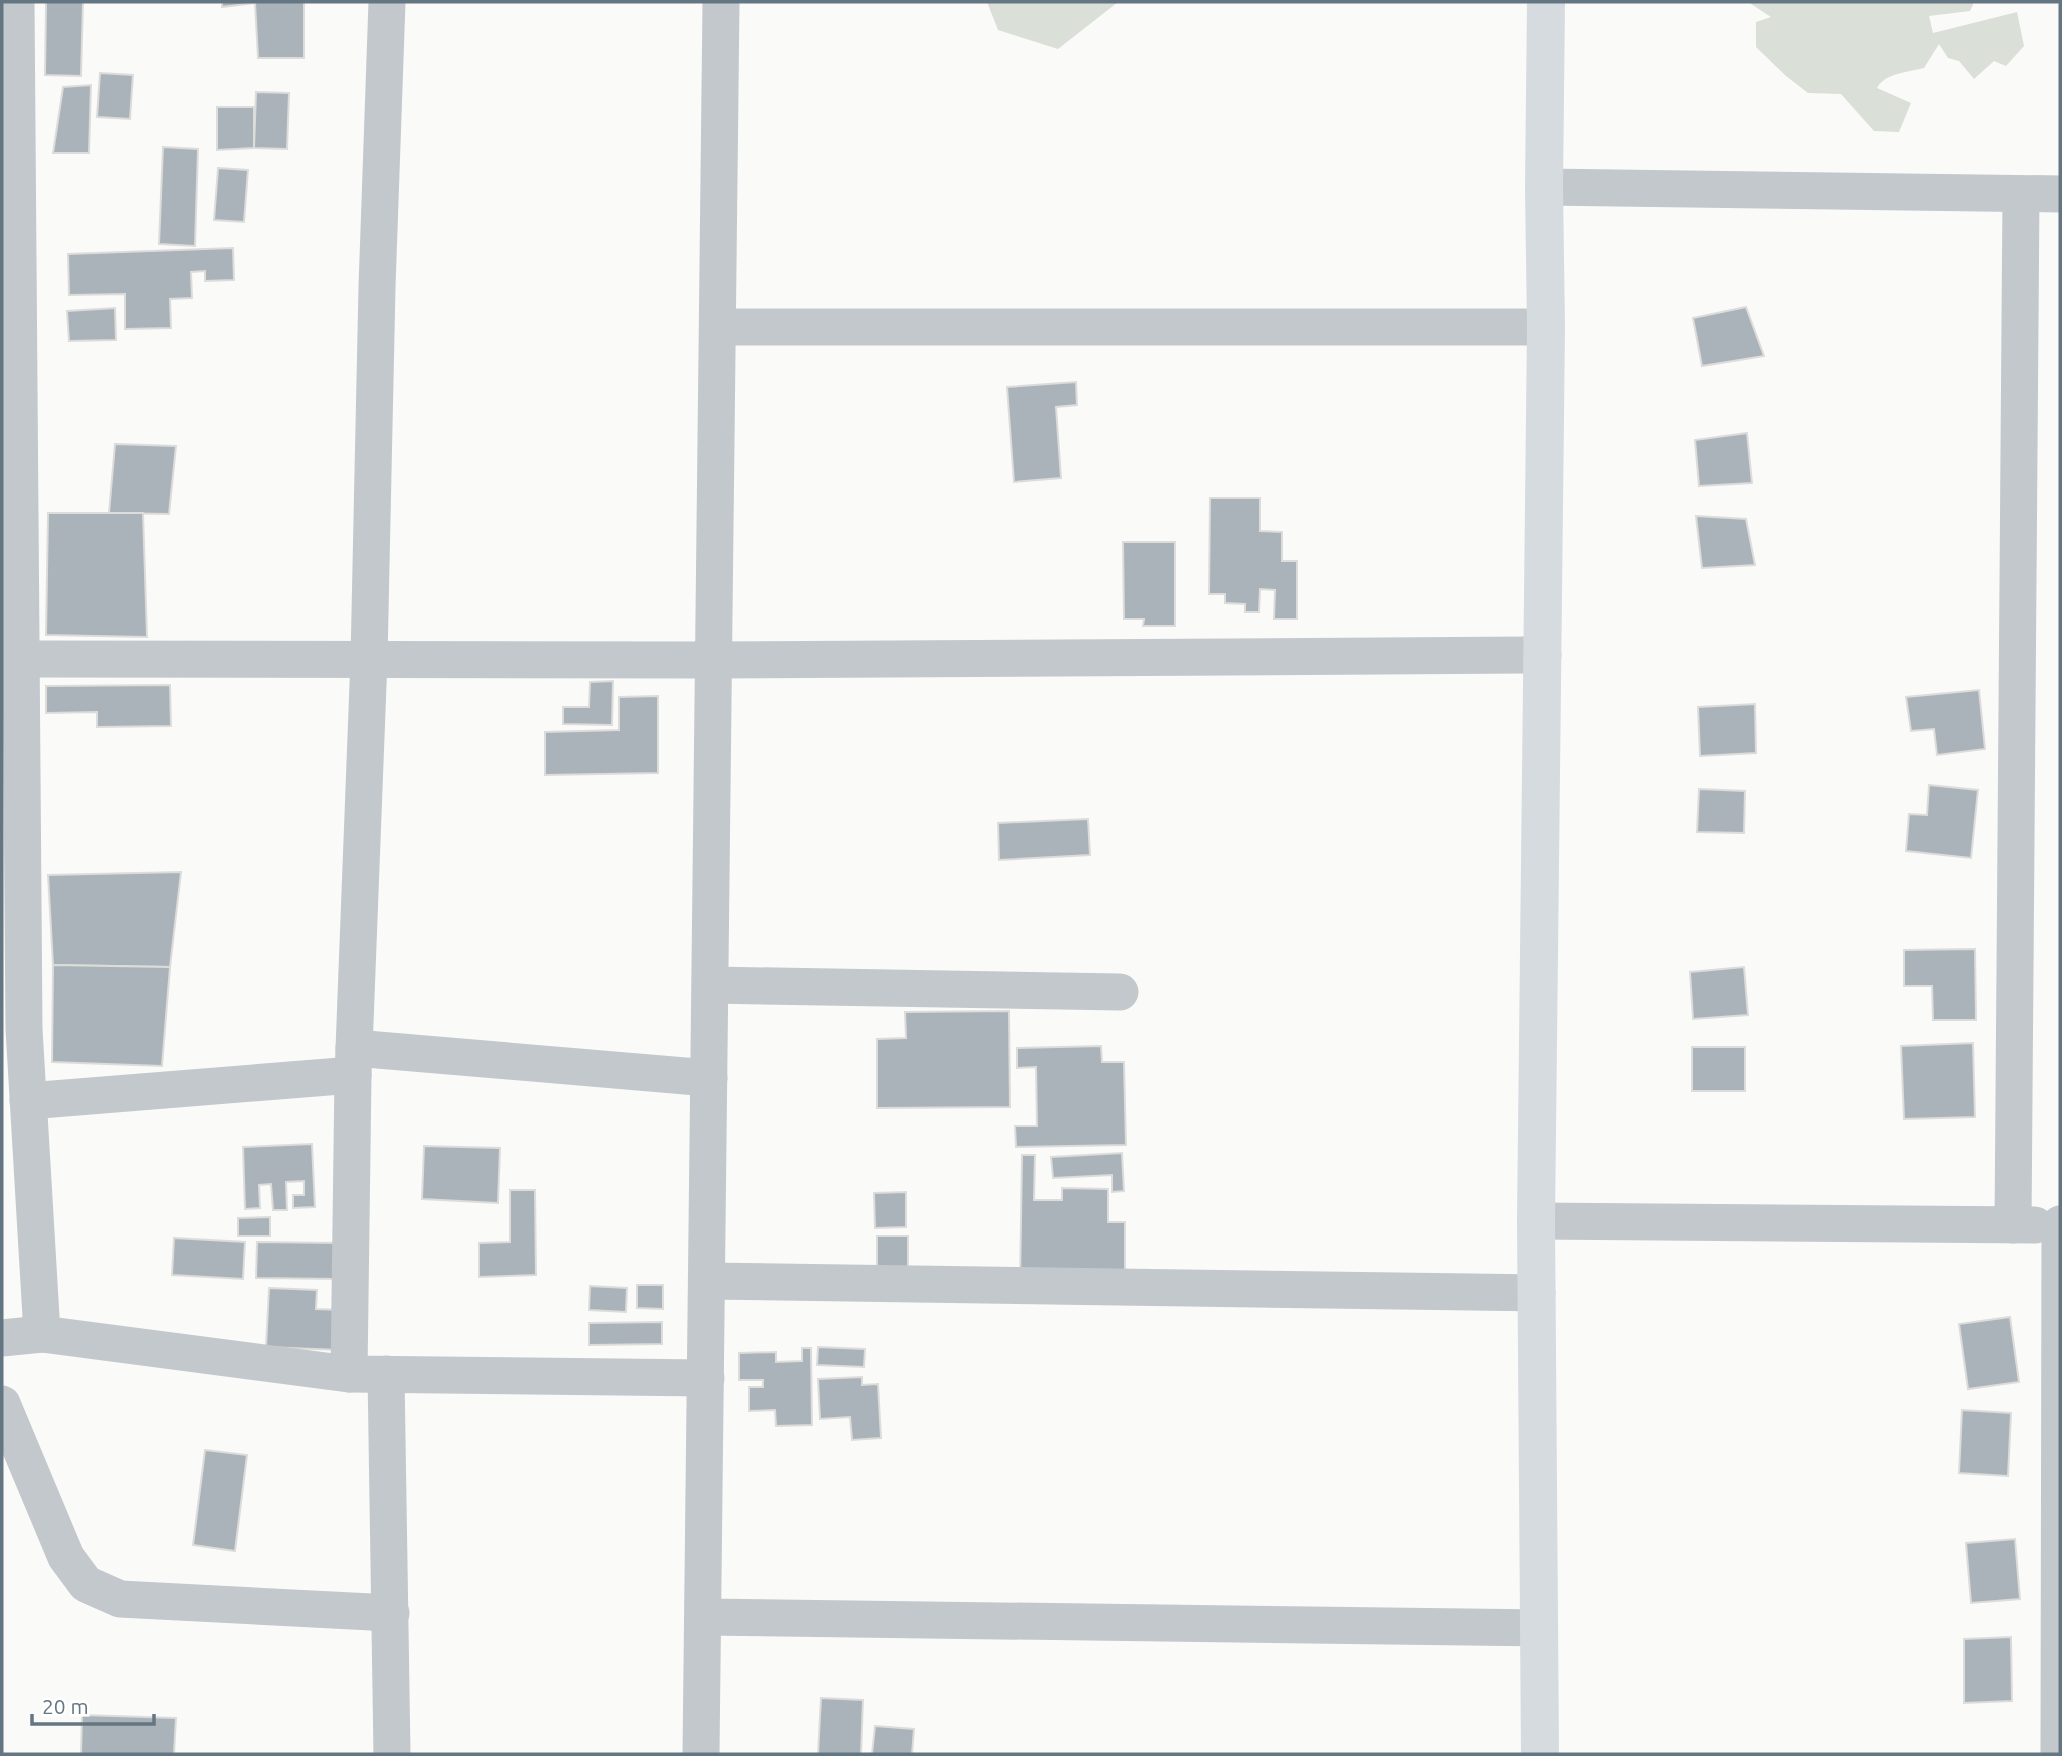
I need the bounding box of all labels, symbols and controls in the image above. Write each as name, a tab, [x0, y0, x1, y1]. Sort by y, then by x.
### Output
scale bar	[32, 1682, 154, 1726]
text: 20 m	[42, 1694, 89, 1718]

